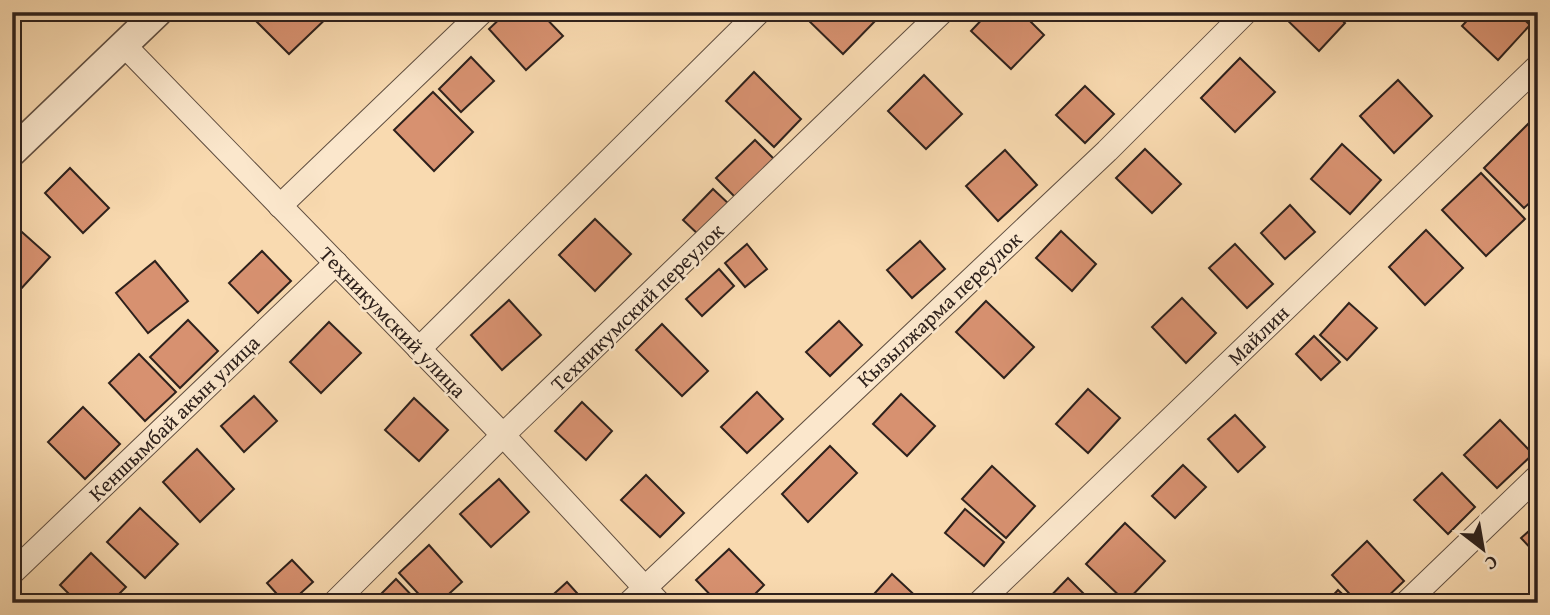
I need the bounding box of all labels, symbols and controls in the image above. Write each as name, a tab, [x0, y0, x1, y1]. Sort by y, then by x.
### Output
street label: Техникумский переулок	[543, 216, 731, 398]
street label: Кызылжарма переулок	[849, 224, 1029, 394]
street label: Техникумский улица	[312, 239, 474, 405]
street label: Майлин	[1220, 298, 1296, 372]
street label: Кеншымбай акын улица	[81, 328, 267, 508]
north arrow	[1448, 514, 1518, 584]
text: С	[1480, 549, 1504, 578]

